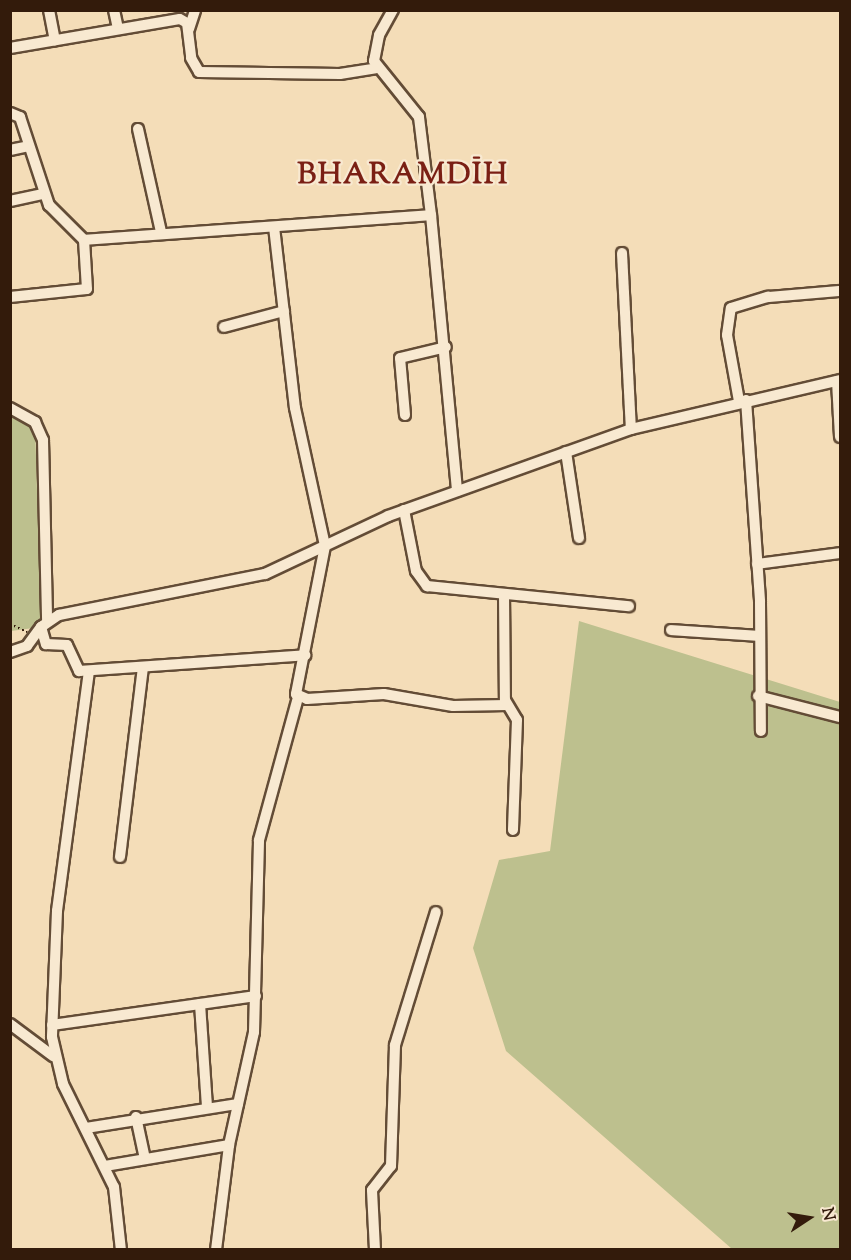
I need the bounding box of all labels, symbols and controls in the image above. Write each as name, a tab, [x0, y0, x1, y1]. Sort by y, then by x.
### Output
district label: BHARAMDĪH	[297, 158, 509, 194]
north arrow	[779, 1188, 839, 1248]
text: N	[815, 1206, 840, 1223]

